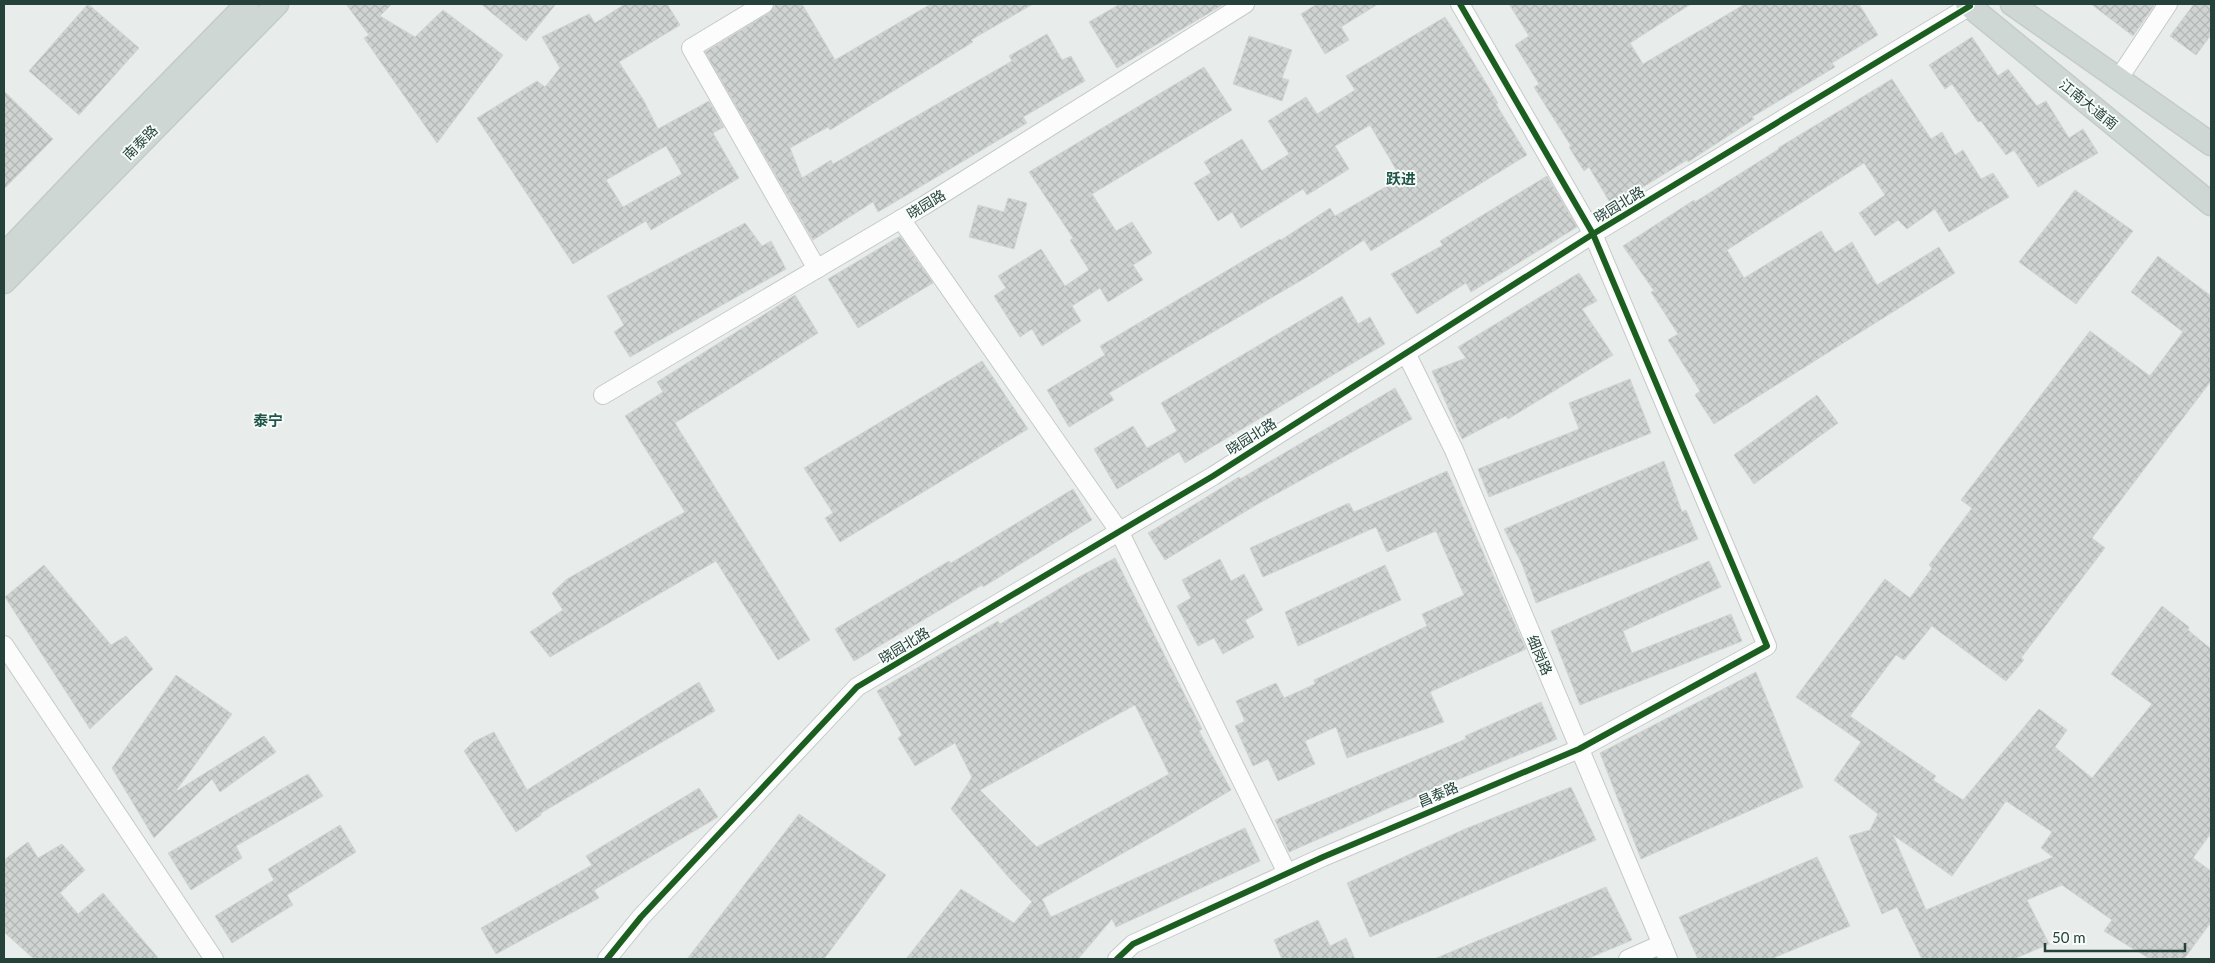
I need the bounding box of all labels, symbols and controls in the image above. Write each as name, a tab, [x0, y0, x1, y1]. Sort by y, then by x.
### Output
street label: 江南大道南	[2056, 75, 2122, 133]
street label: 南泰路	[119, 121, 161, 163]
district label: 跃进	[1386, 169, 1416, 187]
street label: 晓园北路	[1591, 182, 1647, 226]
street label: 晓园路	[904, 186, 948, 222]
district label: 泰宁	[253, 411, 283, 429]
street label: 晓园北路	[1223, 414, 1279, 458]
street label: 晓园北路	[876, 623, 932, 667]
street label: 细岗路	[1524, 632, 1556, 678]
street label: 昌泰路	[1415, 778, 1461, 810]
scale bar	[2045, 920, 2185, 952]
text: 50 m	[2052, 928, 2086, 946]

